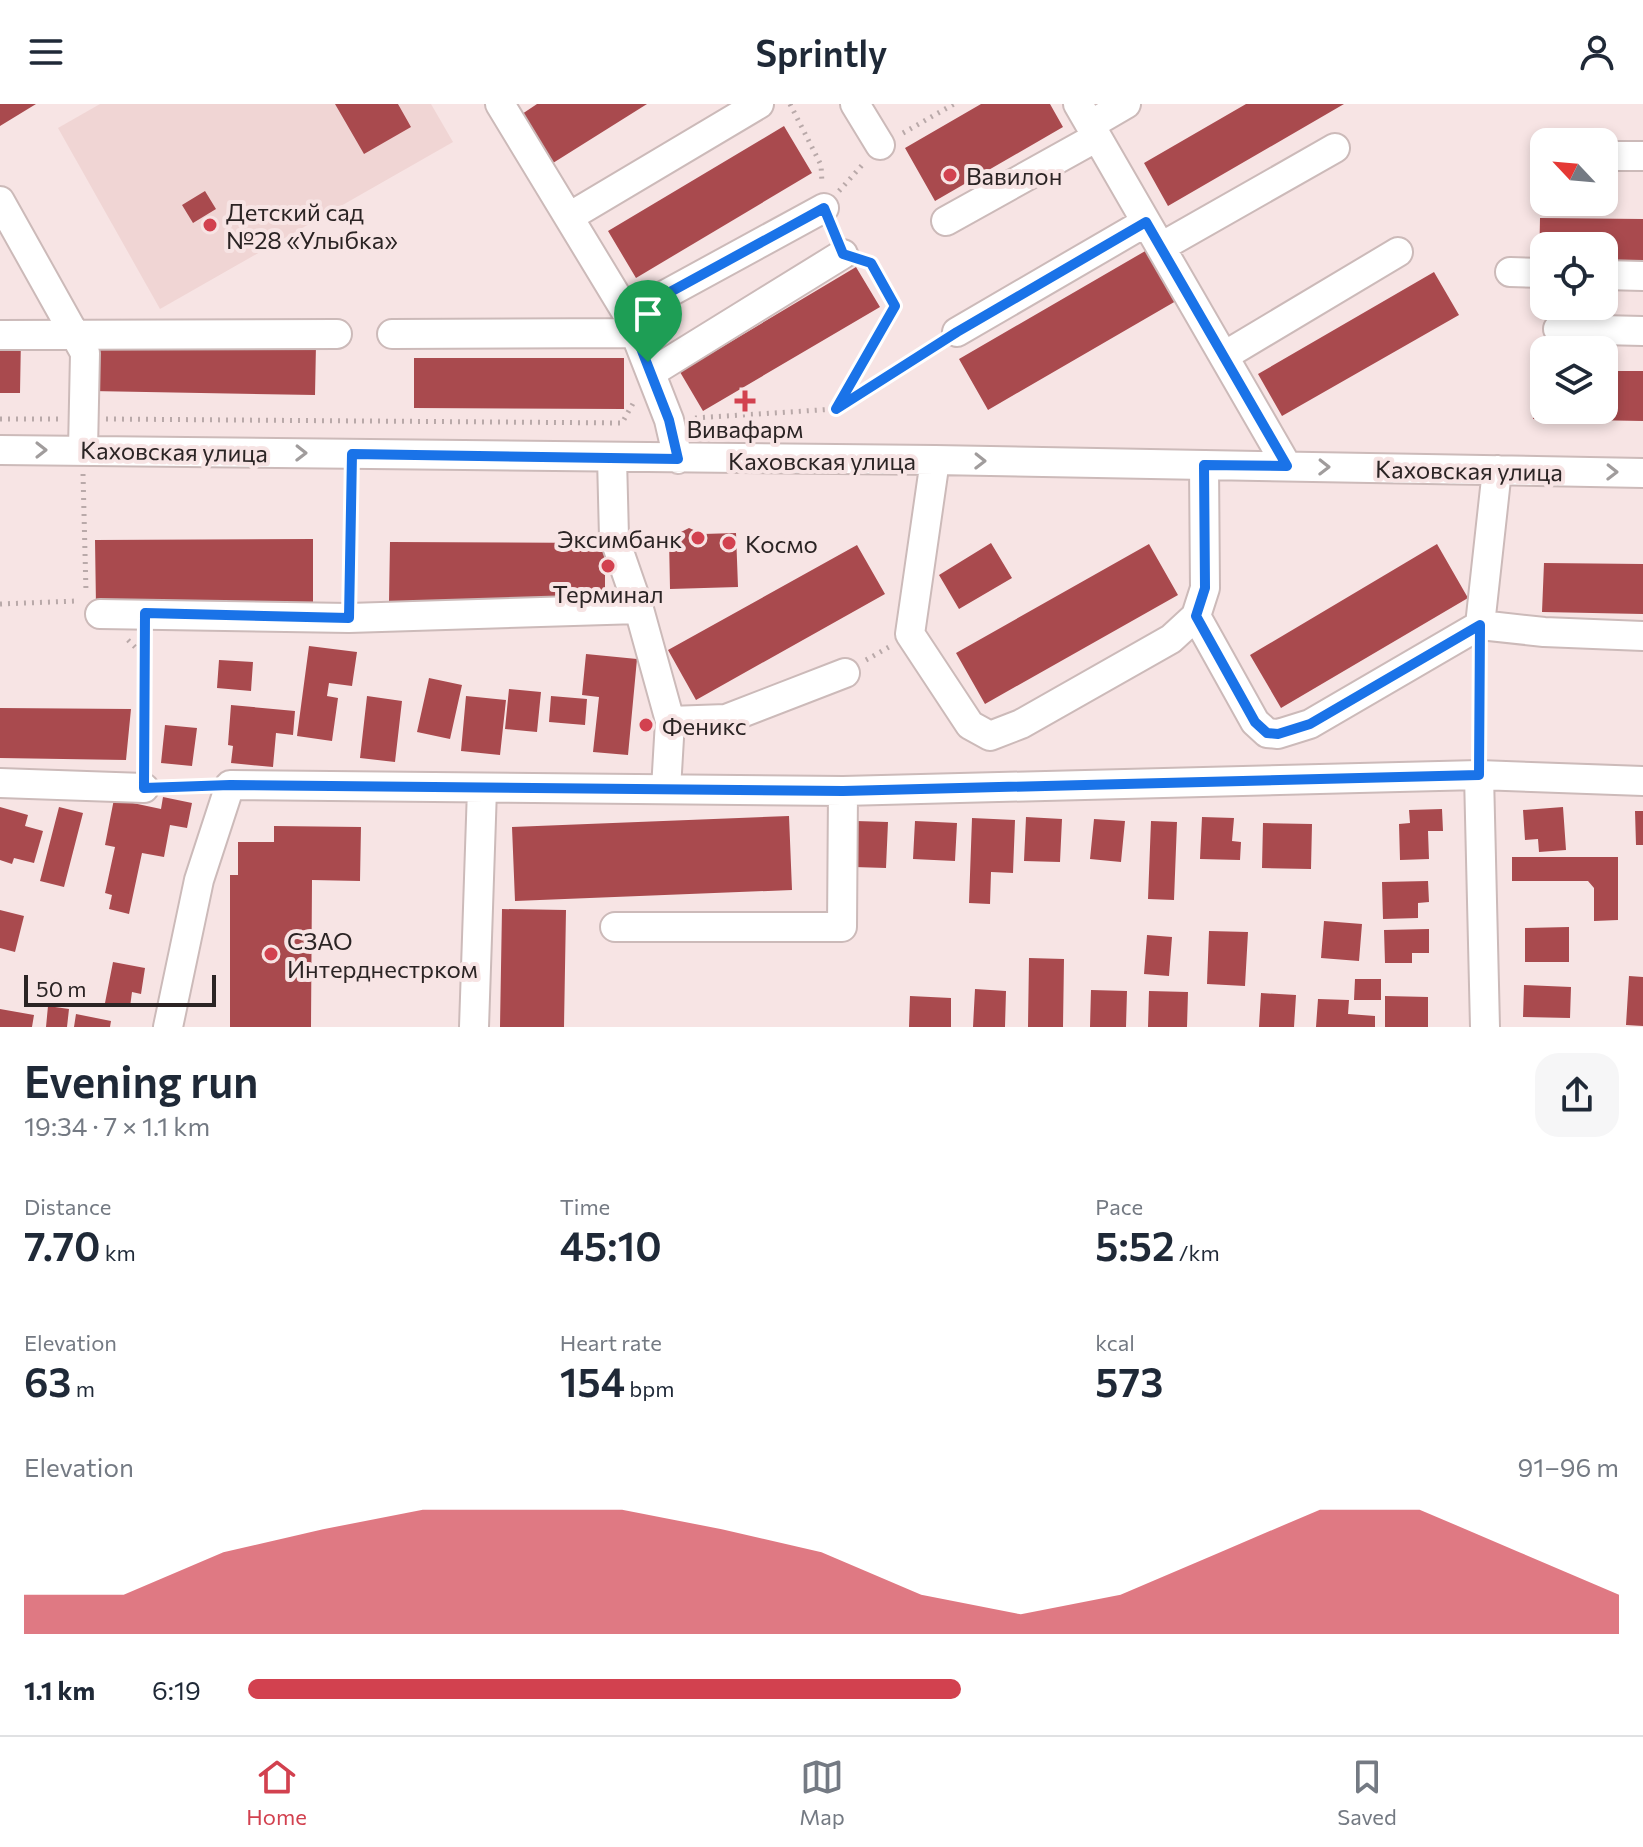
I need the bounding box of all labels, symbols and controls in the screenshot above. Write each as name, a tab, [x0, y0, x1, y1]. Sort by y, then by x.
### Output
icon: menu	[24, 30, 68, 74]
text: Sprintly	[755, 30, 888, 74]
icon: person	[1575, 30, 1619, 74]
north arrow	[1530, 128, 1618, 216]
map controls	[1530, 128, 1618, 424]
place label: Вавилон	[966, 161, 1062, 190]
marker: Вавилон	[941, 166, 959, 184]
place label: Детский сад №28 «Улыбка»	[226, 197, 398, 254]
marker: Детский сад №28 «Улыбка»	[201, 216, 219, 234]
button: locate	[1530, 232, 1618, 320]
pin	[614, 280, 682, 362]
icon: arrive	[626, 292, 670, 336]
button: layers	[1530, 336, 1618, 424]
marker: Вивафарм	[736, 392, 754, 410]
place label: Вивафарм	[687, 414, 803, 443]
street label: Каховская улица	[80, 435, 268, 467]
one-way arrow	[35, 441, 48, 459]
one-way arrow	[295, 444, 308, 462]
street label: Каховская улица	[728, 446, 916, 475]
one-way arrow	[974, 452, 987, 470]
street label: Каховская улица	[1375, 454, 1563, 486]
one-way arrow	[1318, 458, 1331, 476]
one-way arrow	[1606, 464, 1619, 481]
place label: Эксимбанк	[557, 524, 682, 553]
marker: Эксимбанк	[689, 529, 707, 547]
place label: Космо	[745, 529, 818, 558]
marker: Космо	[720, 534, 738, 552]
marker: Терминал	[599, 557, 617, 575]
place label: Терминал	[552, 579, 664, 608]
place label: Феникс	[662, 711, 747, 740]
marker: Феникс	[637, 716, 655, 734]
place label: СЗАО Интерднестрком	[287, 926, 478, 983]
marker: СЗАО Интерднестрком	[262, 945, 280, 963]
scale bar	[24, 971, 216, 1007]
text: 50 m	[36, 975, 86, 1002]
text: Evening run	[24, 1053, 258, 1107]
button: share	[1535, 1053, 1619, 1137]
text: 19:34 · 7 × 1.1 km	[24, 1110, 210, 1141]
text: Distance	[24, 1193, 111, 1220]
text: Time	[560, 1193, 610, 1220]
text: Pace	[1095, 1193, 1143, 1220]
text: 7.70	[24, 1220, 100, 1269]
text: 45:10	[560, 1220, 662, 1269]
text: 5:52	[1095, 1220, 1175, 1269]
text: km	[100, 1239, 136, 1266]
text: /km	[1175, 1239, 1220, 1266]
text: Elevation	[24, 1329, 117, 1356]
text: Heart rate	[560, 1329, 662, 1356]
text: kcal	[1095, 1329, 1135, 1356]
text: 63	[24, 1356, 71, 1405]
text: 154	[560, 1356, 625, 1405]
text: 573	[1095, 1356, 1163, 1405]
text: m	[71, 1375, 95, 1402]
text: bpm	[625, 1375, 674, 1402]
text: Elevation	[24, 1451, 134, 1482]
text: 91–96 m	[1518, 1451, 1619, 1482]
text: 1.1 km	[24, 1674, 95, 1705]
text: 6:19	[152, 1674, 201, 1705]
tab: Home	[246, 1755, 307, 1830]
tab: Map	[799, 1755, 845, 1830]
tab: Saved	[1337, 1755, 1397, 1830]

